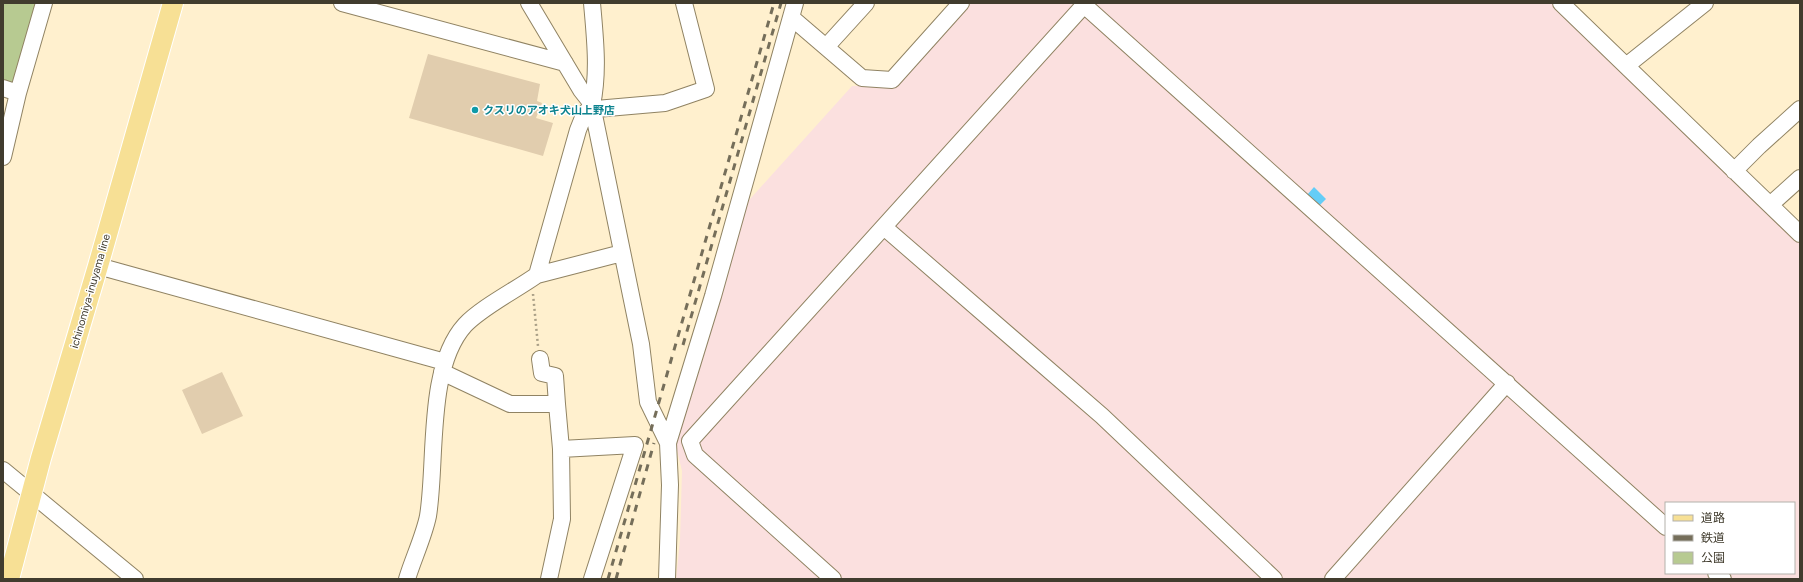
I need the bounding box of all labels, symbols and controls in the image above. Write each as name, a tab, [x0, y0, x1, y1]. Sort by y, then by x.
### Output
place label: クスリのアオキ犬山上野店	[483, 104, 615, 117]
marker: クスリのアオキ犬山上野店	[470, 105, 480, 115]
street label: ichinomiya-inuyama line	[68, 232, 113, 350]
legend	[1665, 502, 1795, 574]
text: 道路	[1701, 511, 1725, 525]
text: 鉄道	[1701, 531, 1725, 545]
text: 公園	[1701, 551, 1725, 565]

